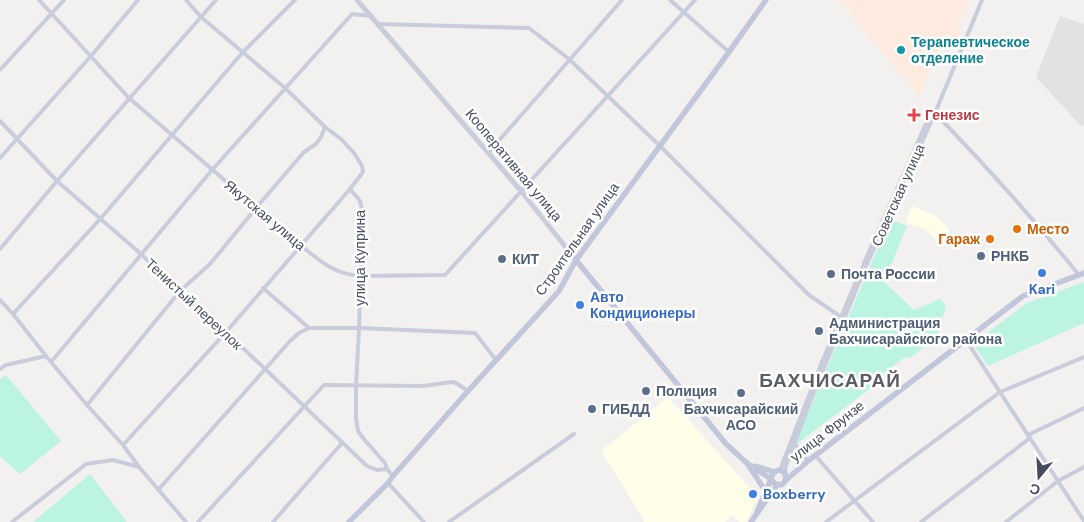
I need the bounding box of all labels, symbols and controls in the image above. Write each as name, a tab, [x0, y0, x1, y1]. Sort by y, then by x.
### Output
place label: Терапевтическое отделение	[911, 33, 1030, 67]
marker: Терапевтическое отделение	[895, 44, 907, 56]
street label: Кооперативная улица	[462, 105, 566, 225]
place label: Генезис	[925, 106, 980, 124]
marker: Генезис	[907, 108, 921, 122]
street label: Советская улица	[867, 141, 929, 249]
street label: Якутская улица	[221, 176, 309, 254]
street label: Строительная улица	[531, 179, 623, 299]
street label: улица Куприна	[351, 210, 369, 306]
place label: Место	[1027, 220, 1069, 238]
marker: Место	[1011, 223, 1023, 235]
place label: Гараж	[938, 230, 981, 248]
marker: Гараж	[984, 233, 996, 245]
place label: РНКБ	[991, 247, 1029, 265]
place label: КИТ	[512, 250, 540, 268]
marker: РНКБ	[975, 250, 987, 262]
marker: КИТ	[496, 253, 508, 265]
street label: Тенистый переулок	[142, 255, 247, 354]
place label: Почта России	[841, 265, 935, 283]
marker: Kari	[1036, 267, 1048, 279]
marker: Почта России	[825, 268, 837, 280]
place label: Kari	[1029, 280, 1055, 298]
place label: Авто Кондиционеры	[590, 288, 696, 322]
marker: Авто Кондиционеры	[574, 299, 586, 311]
place label: Администрация Бахчисарайского района	[829, 314, 1002, 348]
marker: Администрация Бахчисарайского района	[813, 325, 825, 337]
district label: БАХЧИСАРАЙ	[759, 368, 901, 393]
place label: Полиция	[656, 382, 717, 400]
marker: Полиция	[640, 385, 652, 397]
marker: Бахчисарайский АСО	[735, 387, 747, 399]
street label: улица Фрунзе	[786, 396, 868, 466]
place label: ГИБДД	[602, 400, 650, 418]
place label: Бахчисарайский АСО	[684, 400, 798, 434]
marker: ГИБДД	[586, 403, 598, 415]
north arrow	[1014, 452, 1064, 502]
text: С	[1027, 479, 1043, 499]
place label: Boxberry	[763, 485, 826, 503]
marker: Boxberry	[747, 488, 759, 500]

